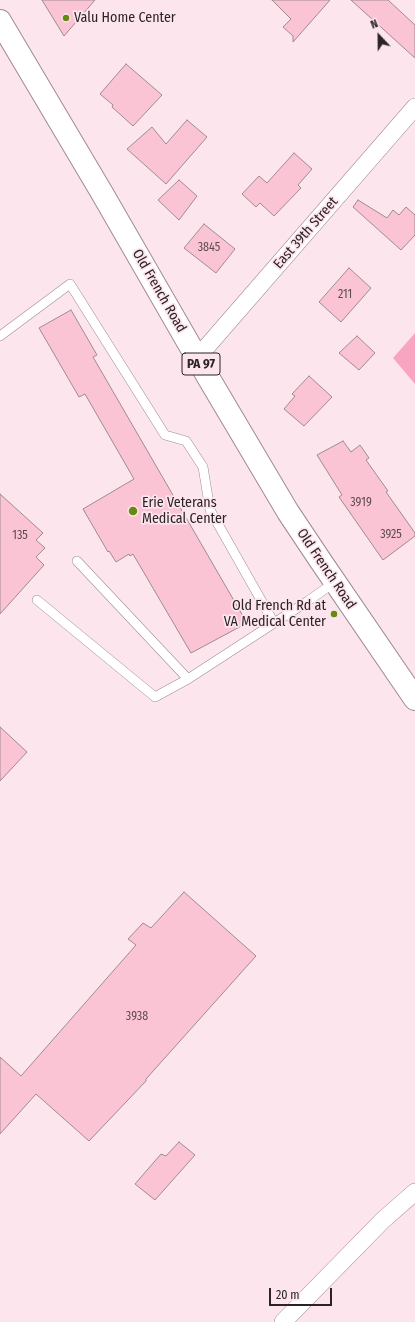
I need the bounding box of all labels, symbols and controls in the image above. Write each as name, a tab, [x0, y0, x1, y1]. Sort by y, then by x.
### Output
place label: Valu Home Center	[74, 10, 176, 26]
marker: Valu Home Center	[61, 13, 71, 23]
north arrow	[359, 16, 399, 56]
text: N	[369, 17, 380, 32]
street label: East 39th Street	[270, 194, 342, 272]
house number: 3845	[198, 241, 220, 255]
street label: Old French Road	[128, 246, 190, 336]
house number: 211	[338, 288, 352, 302]
road number: PA 97	[182, 353, 220, 375]
place label: Erie Veterans Medical Center	[142, 495, 227, 528]
house number: 3919	[350, 496, 372, 510]
marker: Erie Veterans Medical Center	[127, 505, 139, 517]
street label: Old French Road	[293, 526, 359, 612]
house number: 3925	[380, 528, 402, 542]
house number: 135	[12, 529, 28, 543]
place label: Old French Rd at VA Medical Center	[224, 598, 326, 630]
marker: Old French Rd at VA Medical Center	[329, 609, 339, 619]
house number: 3938	[126, 1010, 148, 1024]
scale bar	[271, 1280, 334, 1306]
text: 20 m	[276, 1288, 300, 1302]

